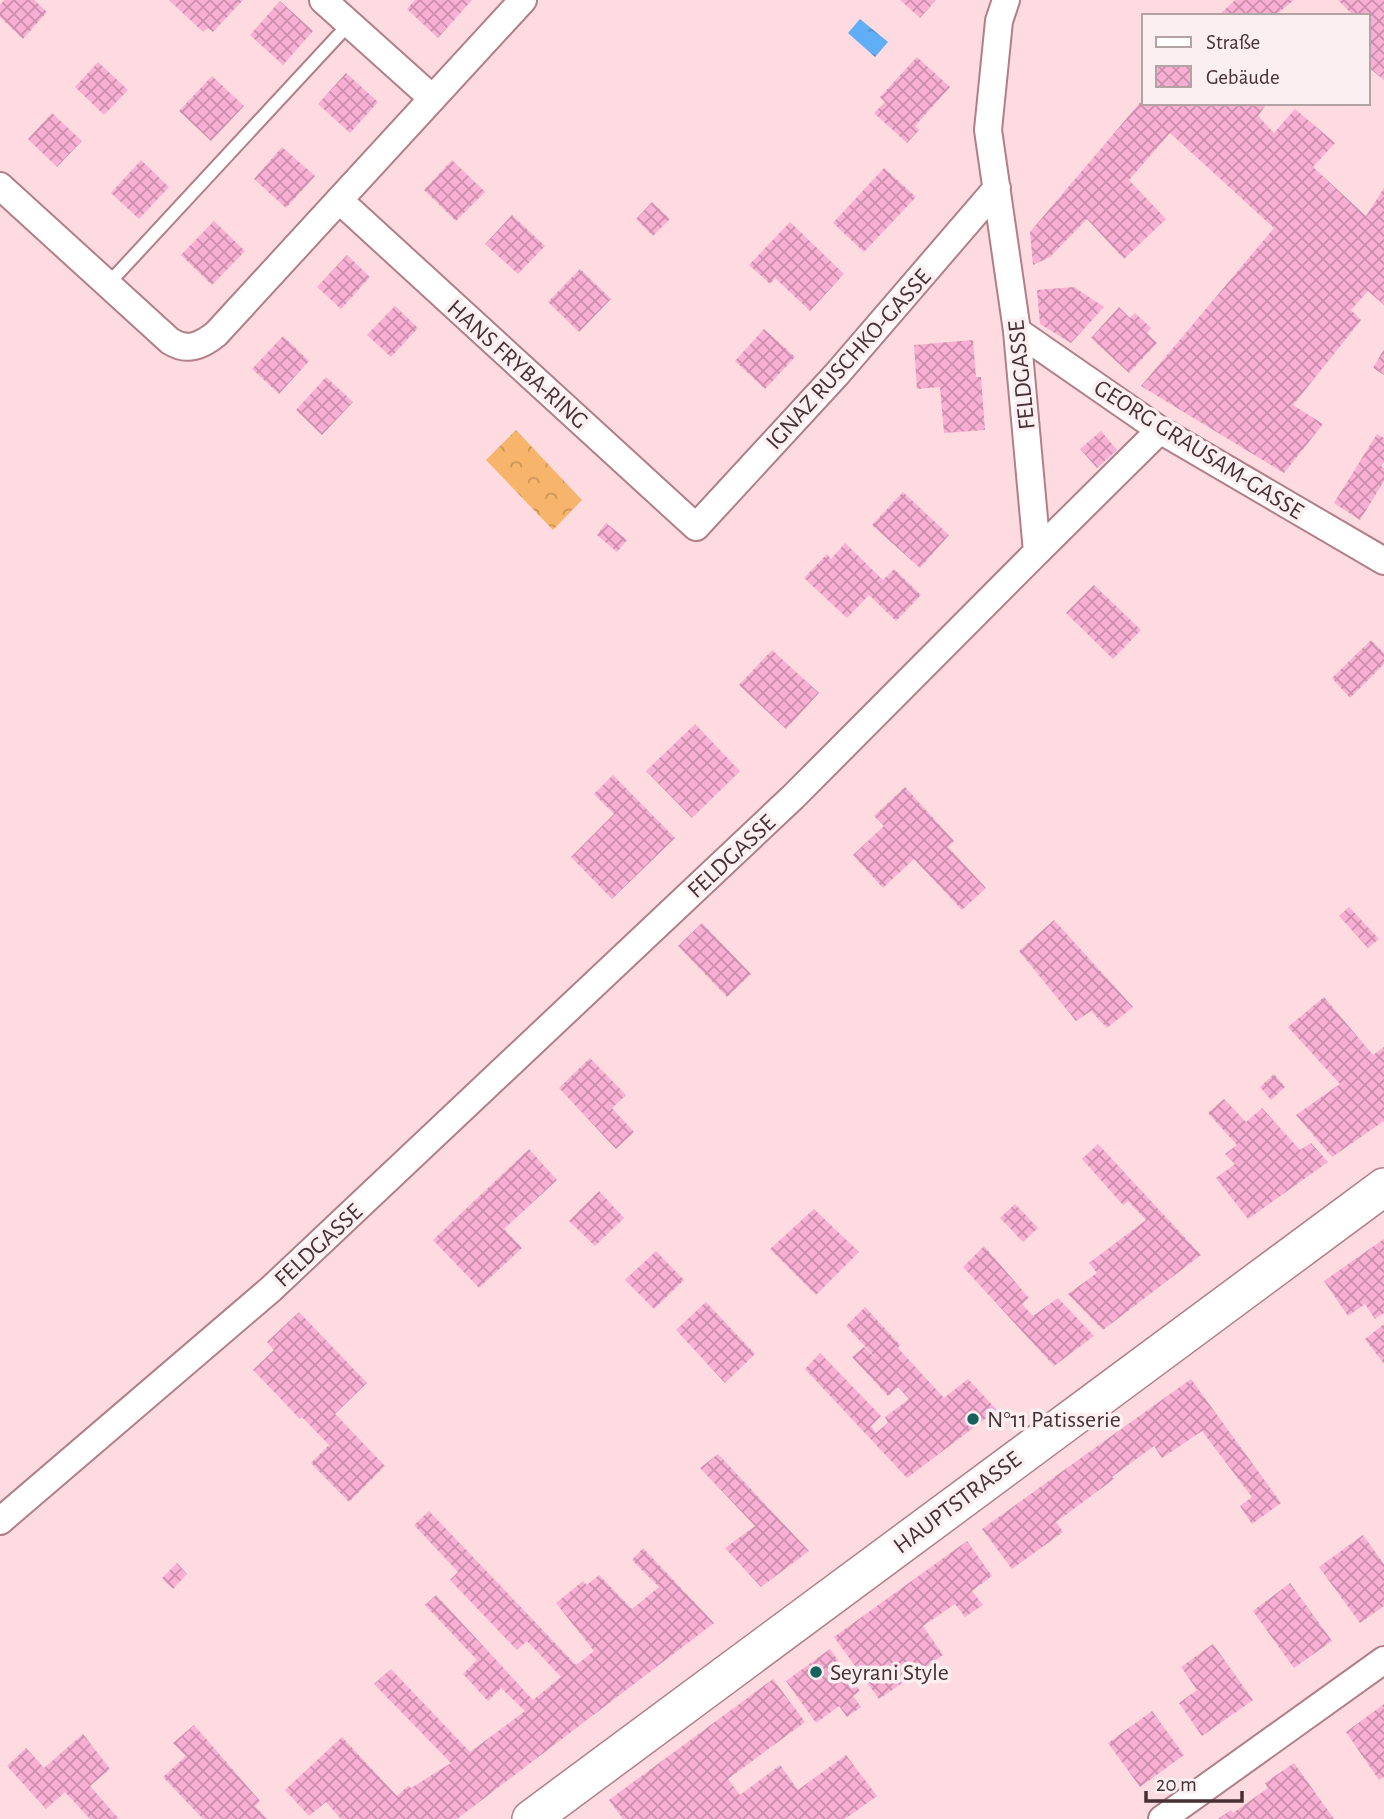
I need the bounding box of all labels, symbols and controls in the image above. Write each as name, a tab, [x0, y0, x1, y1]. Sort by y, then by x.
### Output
legend	[1142, 14, 1370, 105]
text: Straße	[1206, 32, 1260, 53]
text: Gebäude	[1206, 67, 1280, 88]
street label: IGNAZ RUSCHKO-GASSE	[762, 265, 936, 454]
street label: HANS FRYBA-RING	[442, 296, 592, 434]
street label: FELDGASSE	[1004, 319, 1040, 431]
street label: GEORG GRAUSAM-GASSE	[1090, 376, 1308, 524]
street label: FELDGASSE	[683, 810, 780, 903]
street label: FELDGASSE	[270, 1199, 367, 1292]
place label: N°11 Patisserie	[987, 1408, 1121, 1432]
marker: N°11 Patisserie	[965, 1411, 981, 1427]
street label: HAUPTSTRASSE	[889, 1447, 1026, 1558]
place label: Seyrani Style	[830, 1661, 949, 1685]
marker: Seyrani Style	[808, 1664, 824, 1680]
scale bar	[1146, 1759, 1242, 1803]
text: 20 m	[1156, 1774, 1197, 1795]

